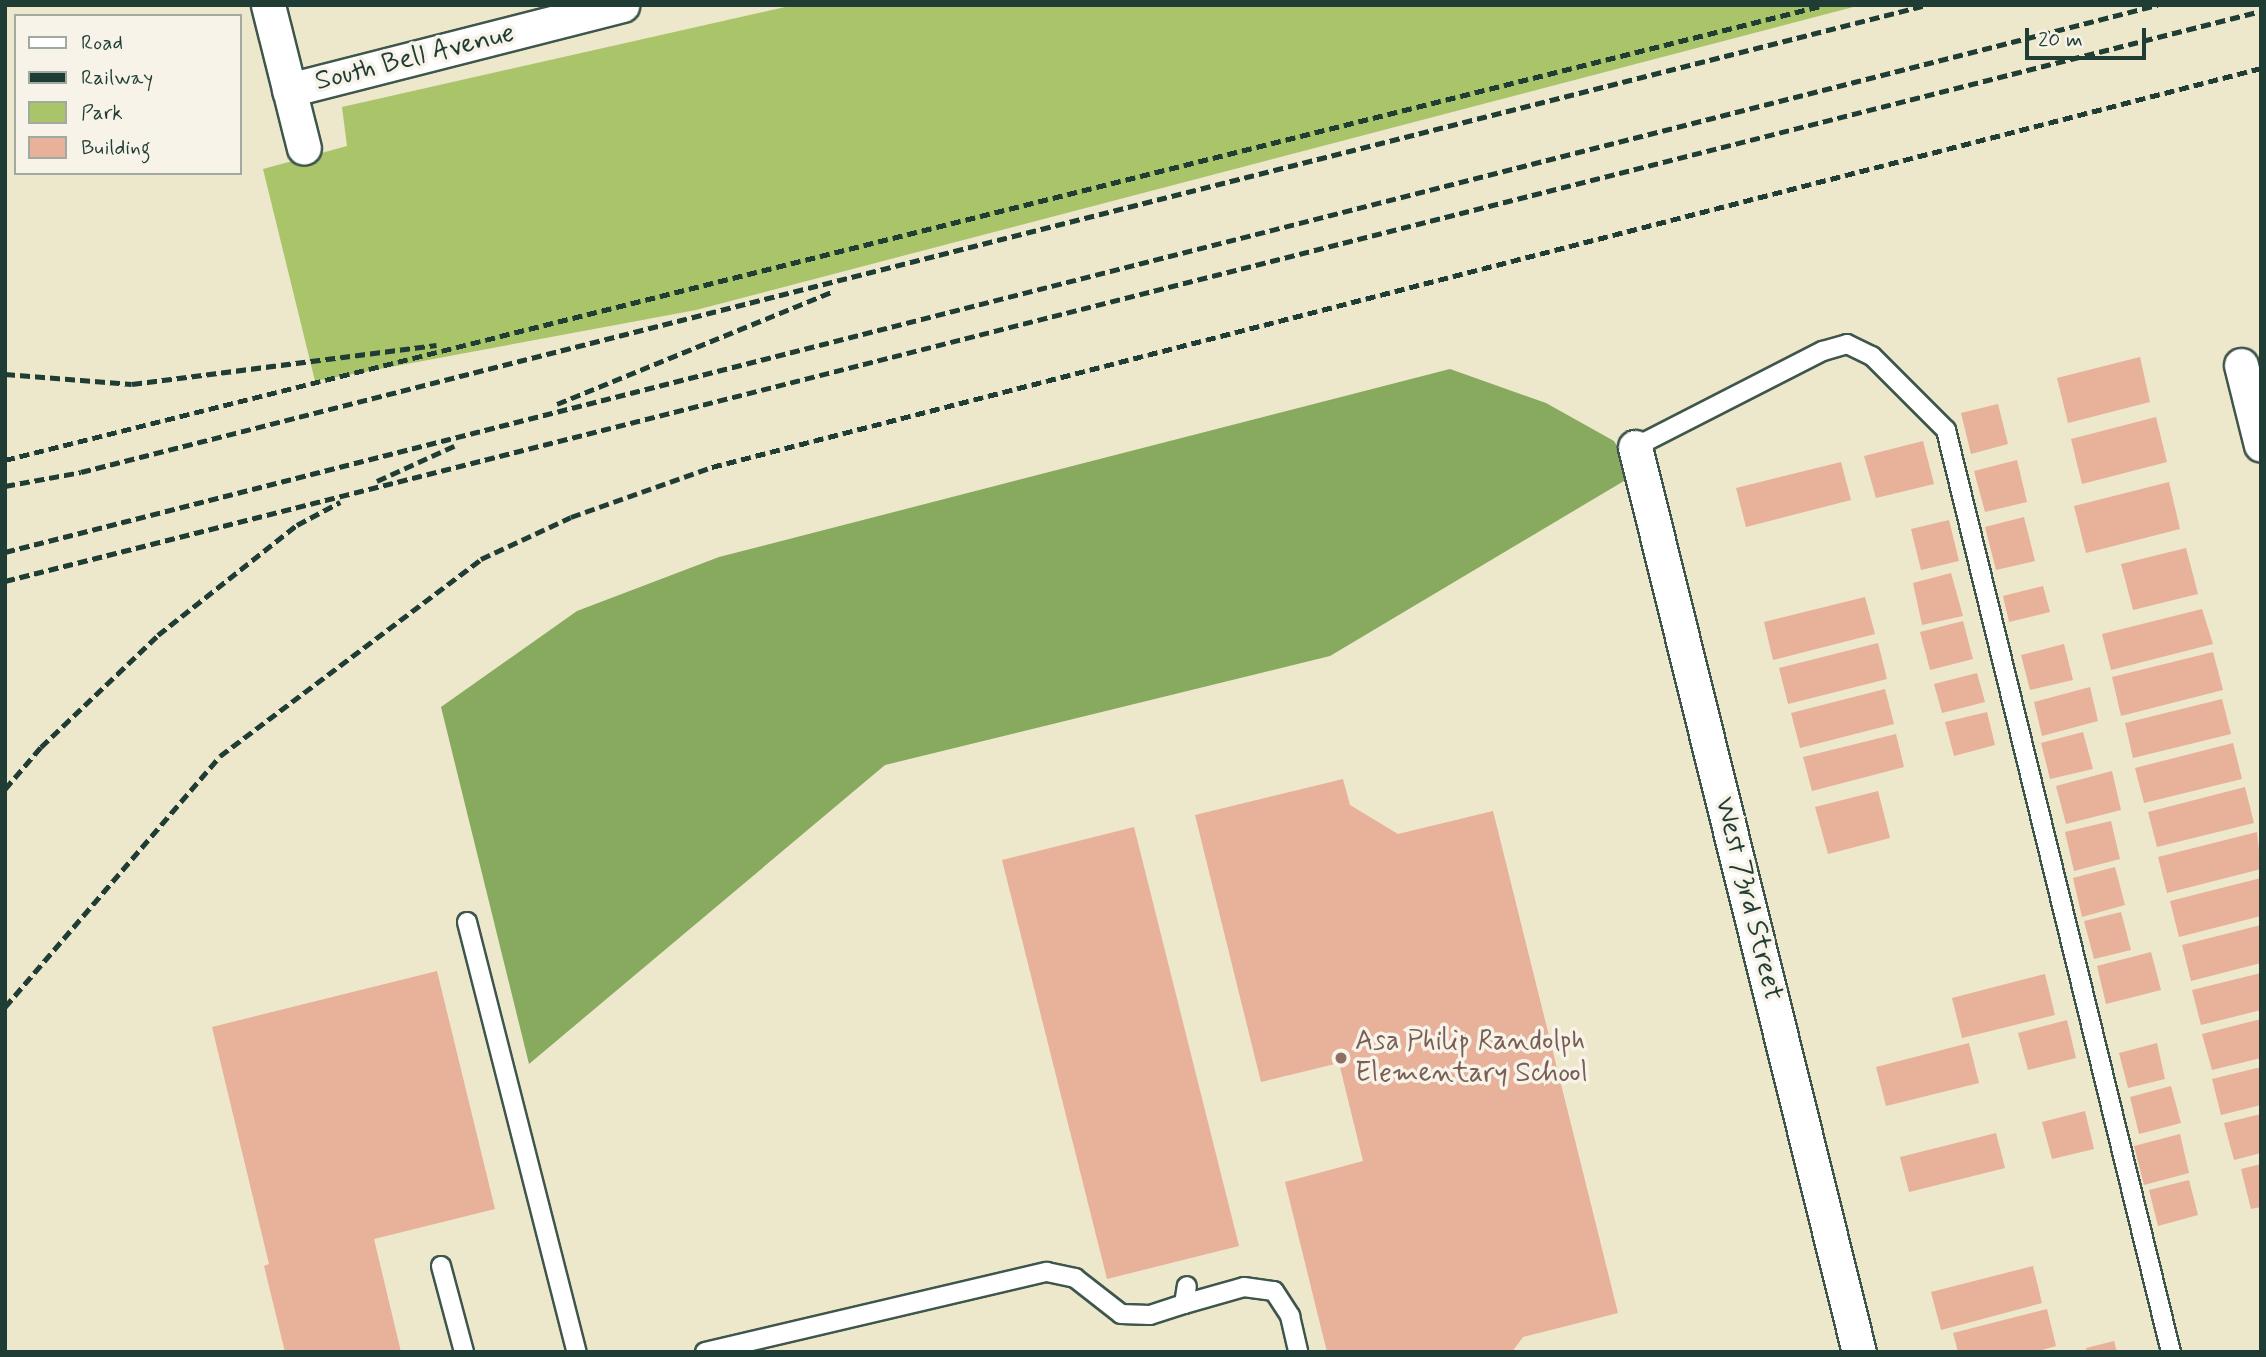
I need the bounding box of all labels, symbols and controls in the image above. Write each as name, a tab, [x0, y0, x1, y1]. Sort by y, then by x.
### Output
legend	[14, 14, 242, 175]
scale bar	[2028, 14, 2149, 58]
street label: South Bell Avenue	[310, 17, 520, 99]
text: 20 m	[2038, 26, 2083, 54]
text: Road	[81, 29, 123, 57]
text: Railway	[81, 64, 153, 92]
text: Park	[81, 99, 123, 127]
text: Building	[81, 134, 151, 162]
street label: West 73rd Street	[1707, 795, 1789, 1003]
place label: Asa Philip Randolph Elementary School	[1355, 1025, 1588, 1091]
marker: Asa Philip Randolph Elementary School	[1333, 1050, 1349, 1066]

